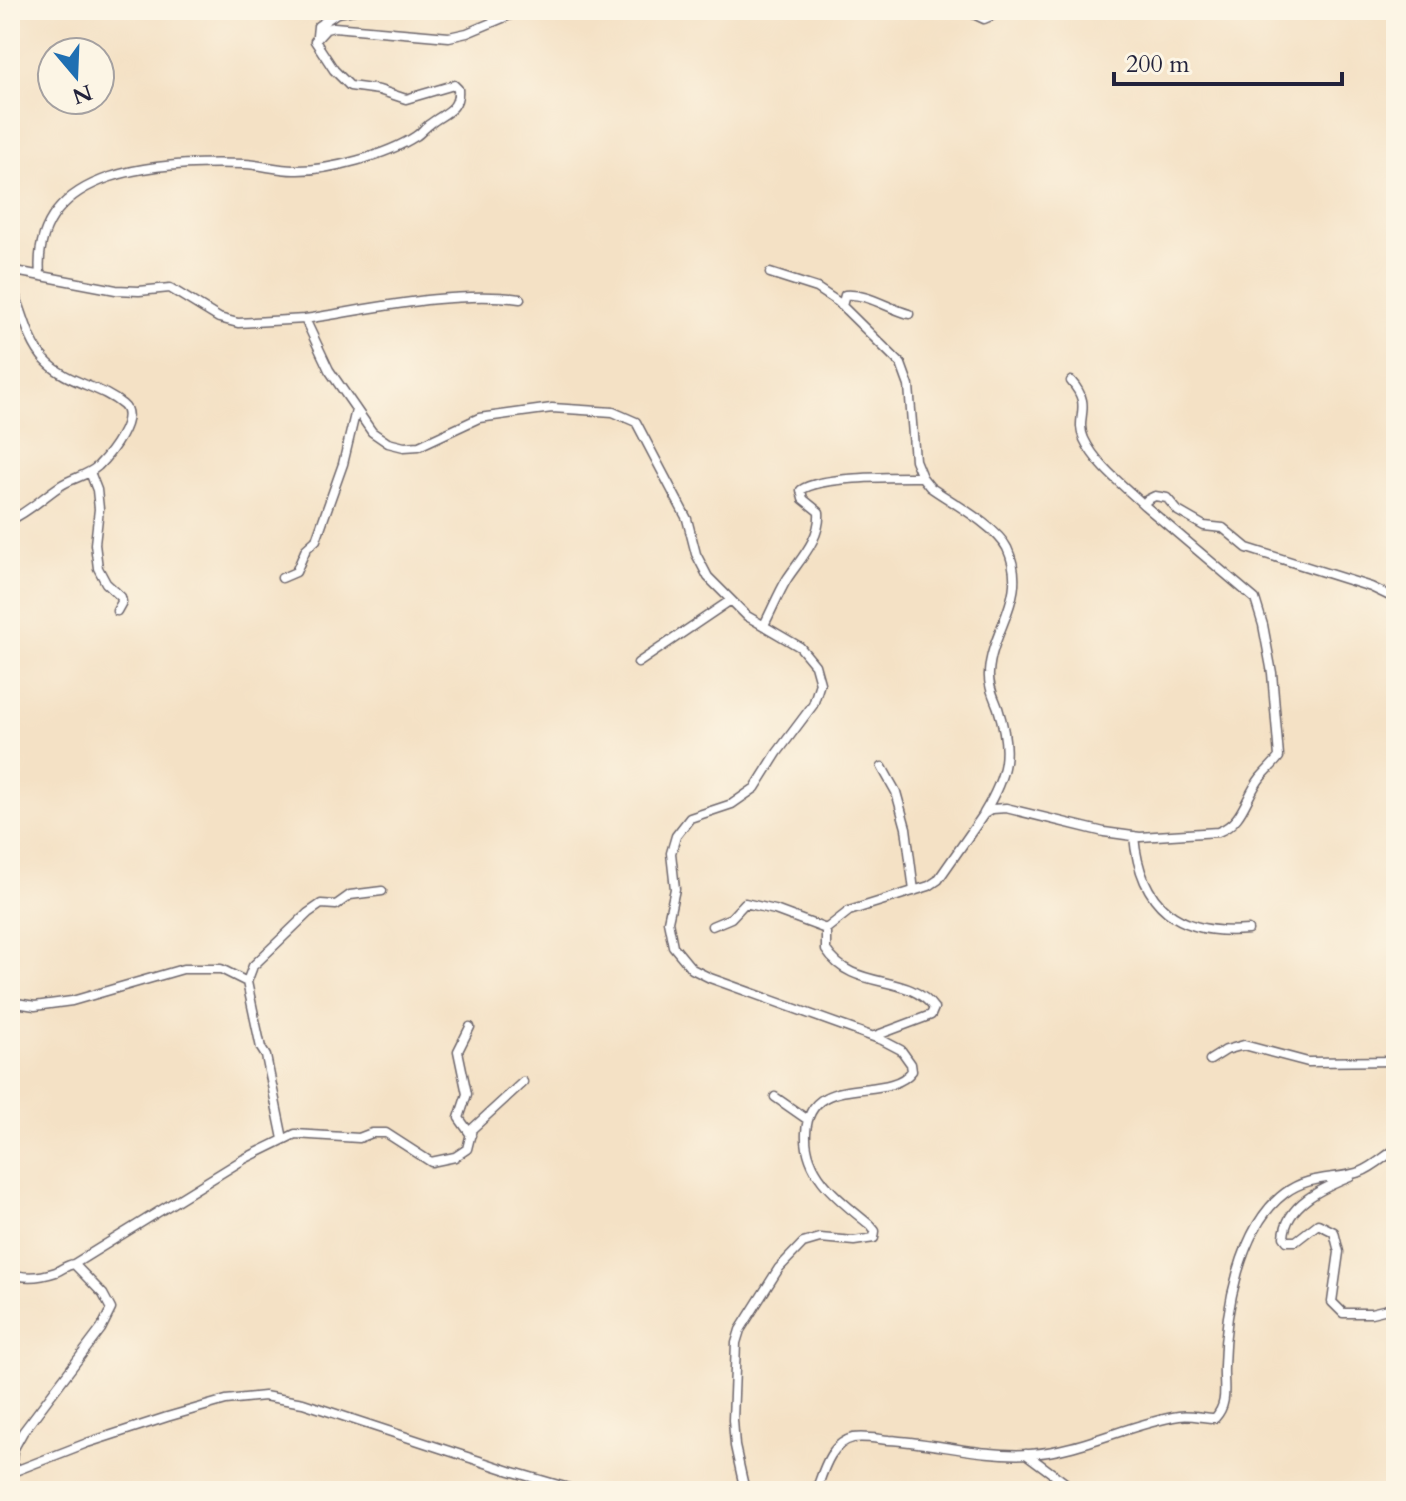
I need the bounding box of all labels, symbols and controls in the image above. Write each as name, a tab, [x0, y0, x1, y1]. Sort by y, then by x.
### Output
north arrow	[36, 36, 116, 116]
scale bar	[1114, 36, 1342, 86]
text: 200 m	[1126, 48, 1190, 81]
text: N	[68, 77, 96, 111]

